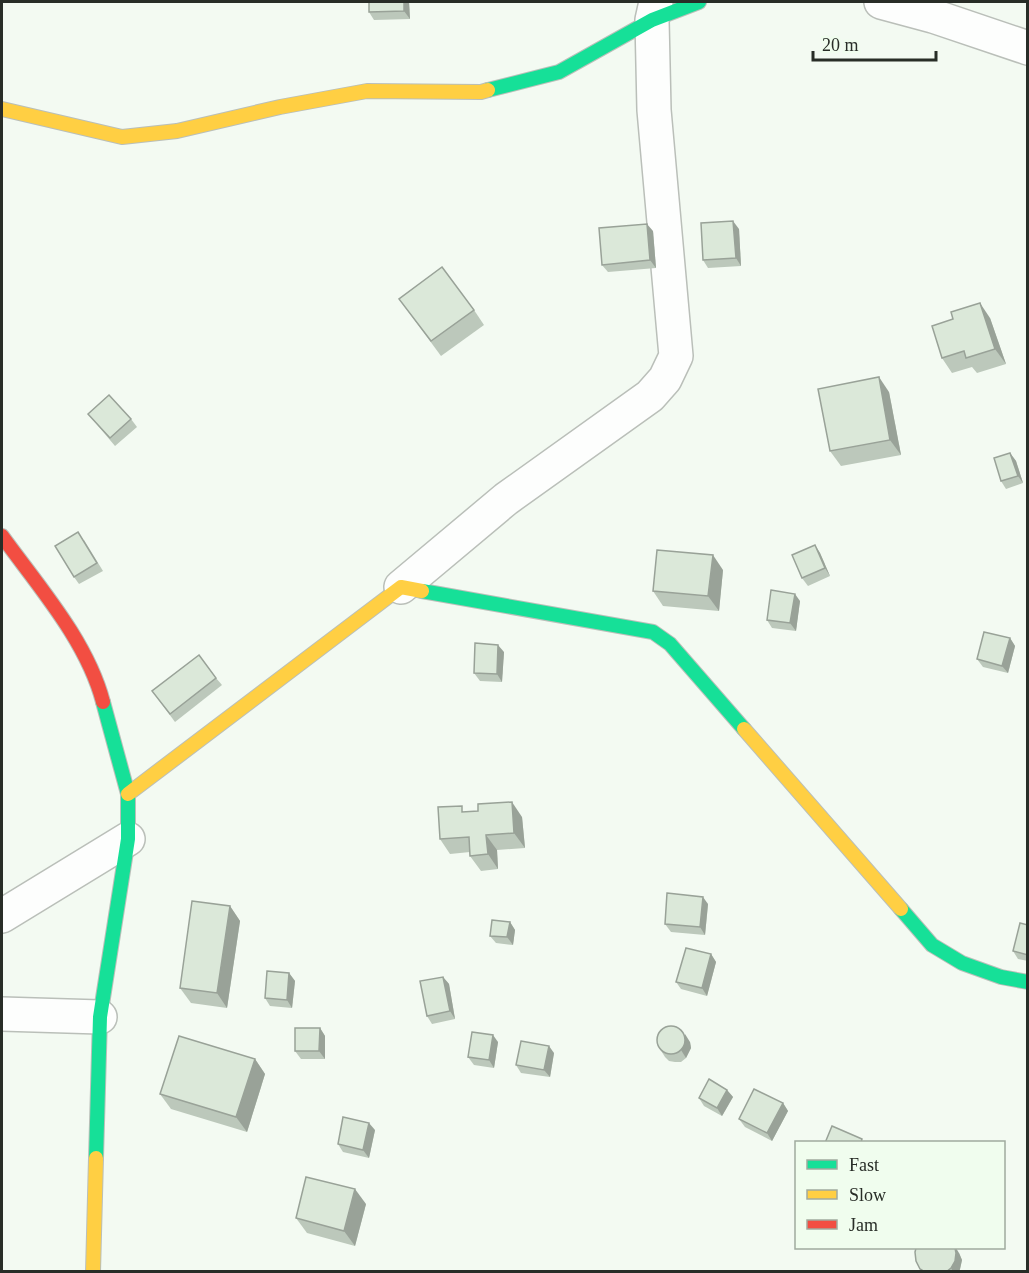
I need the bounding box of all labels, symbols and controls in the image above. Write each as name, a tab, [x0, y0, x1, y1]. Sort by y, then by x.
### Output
scale bar	[813, 24, 936, 62]
text: 20 m	[822, 35, 859, 55]
legend	[795, 1141, 1005, 1249]
text: Fast	[849, 1155, 879, 1175]
text: Slow	[849, 1185, 886, 1205]
text: Jam	[849, 1215, 878, 1235]

